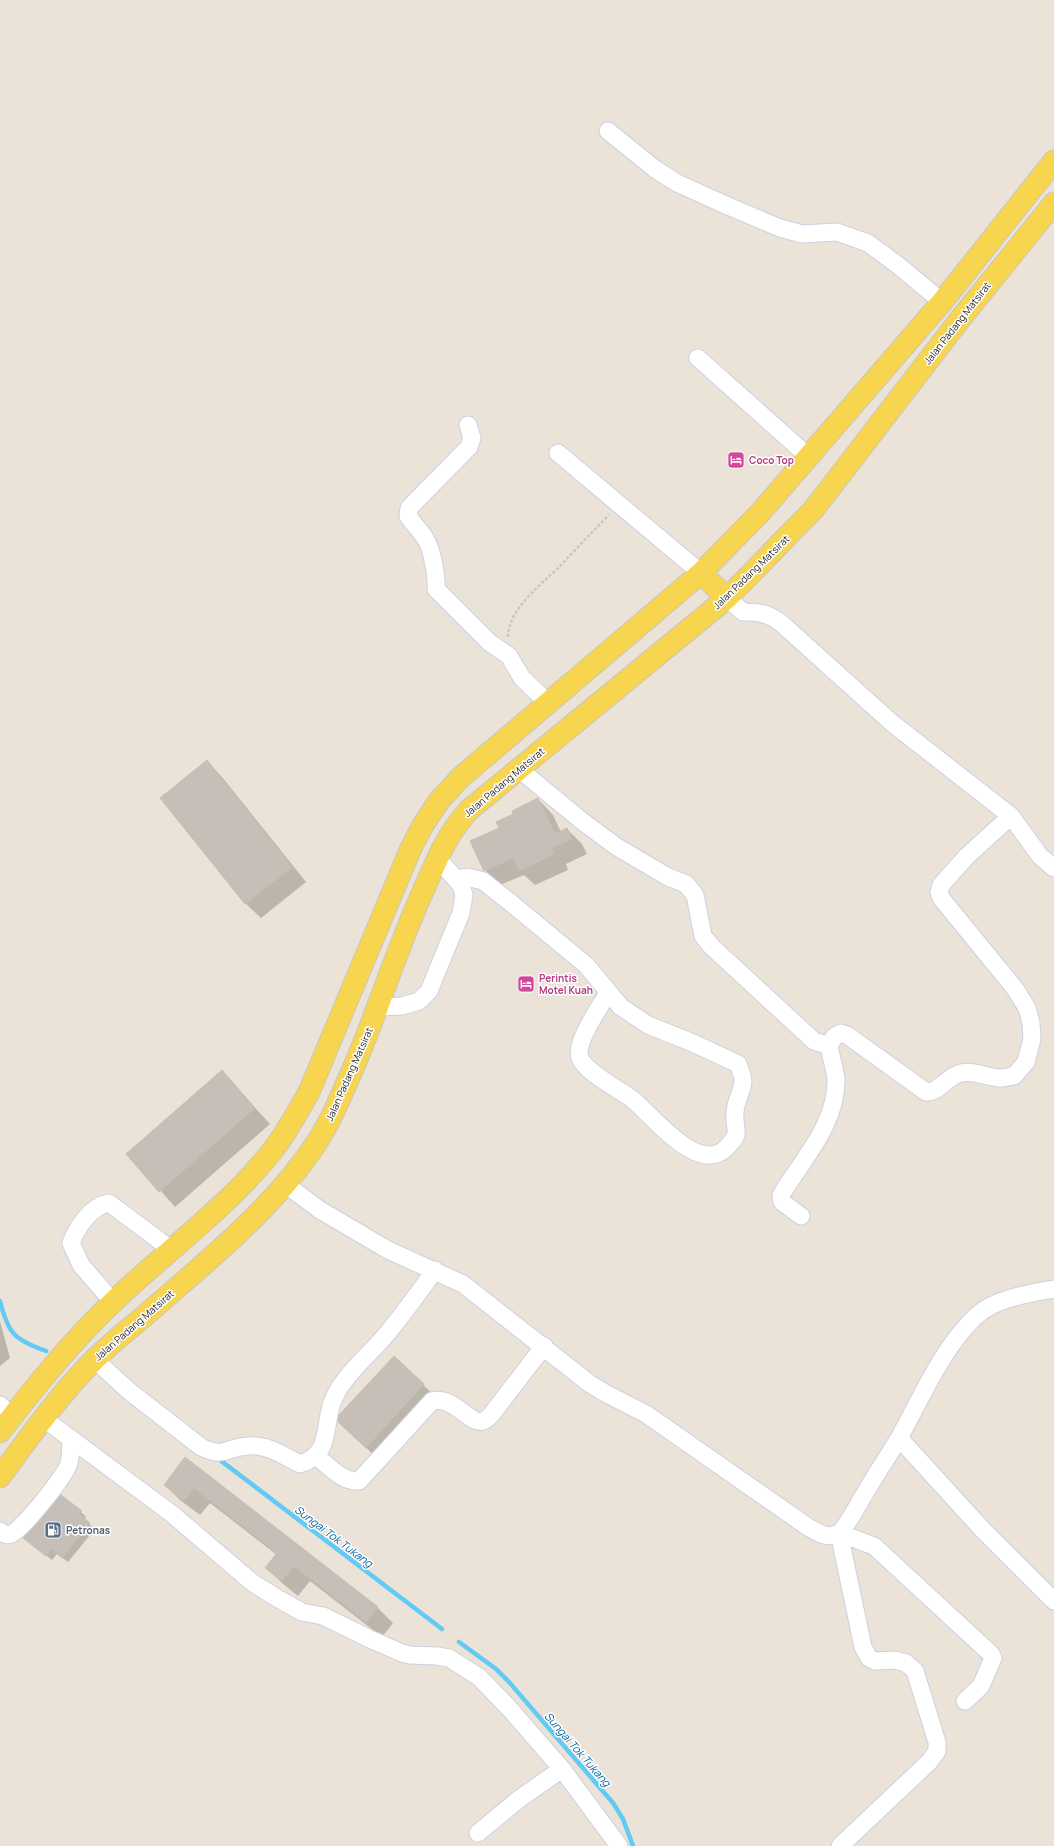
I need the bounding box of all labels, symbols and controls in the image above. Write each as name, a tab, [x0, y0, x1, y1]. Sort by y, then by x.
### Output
street label: Jalan Padang Matsirat	[920, 279, 994, 367]
hotel icon: Coco Top	[726, 450, 746, 470]
place label: Coco Top	[749, 453, 794, 467]
street label: Jalan Padang Matsirat	[710, 532, 792, 612]
street label: Jalan Padang Matsirat	[461, 744, 547, 820]
place label: Perintis Motel Kuah	[539, 971, 593, 997]
hotel icon: Perintis Motel Kuah	[516, 974, 536, 994]
street label: Jalan Padang Matsirat	[322, 1025, 376, 1123]
street label: Jalan Padang Matsirat	[91, 1287, 177, 1363]
water label: Sungai Tok Tukang	[292, 1502, 377, 1571]
fuel station icon: Petronas	[43, 1520, 63, 1540]
place label: Petronas	[66, 1523, 111, 1537]
water label: Sungai Tok Tukang	[541, 1709, 616, 1791]

